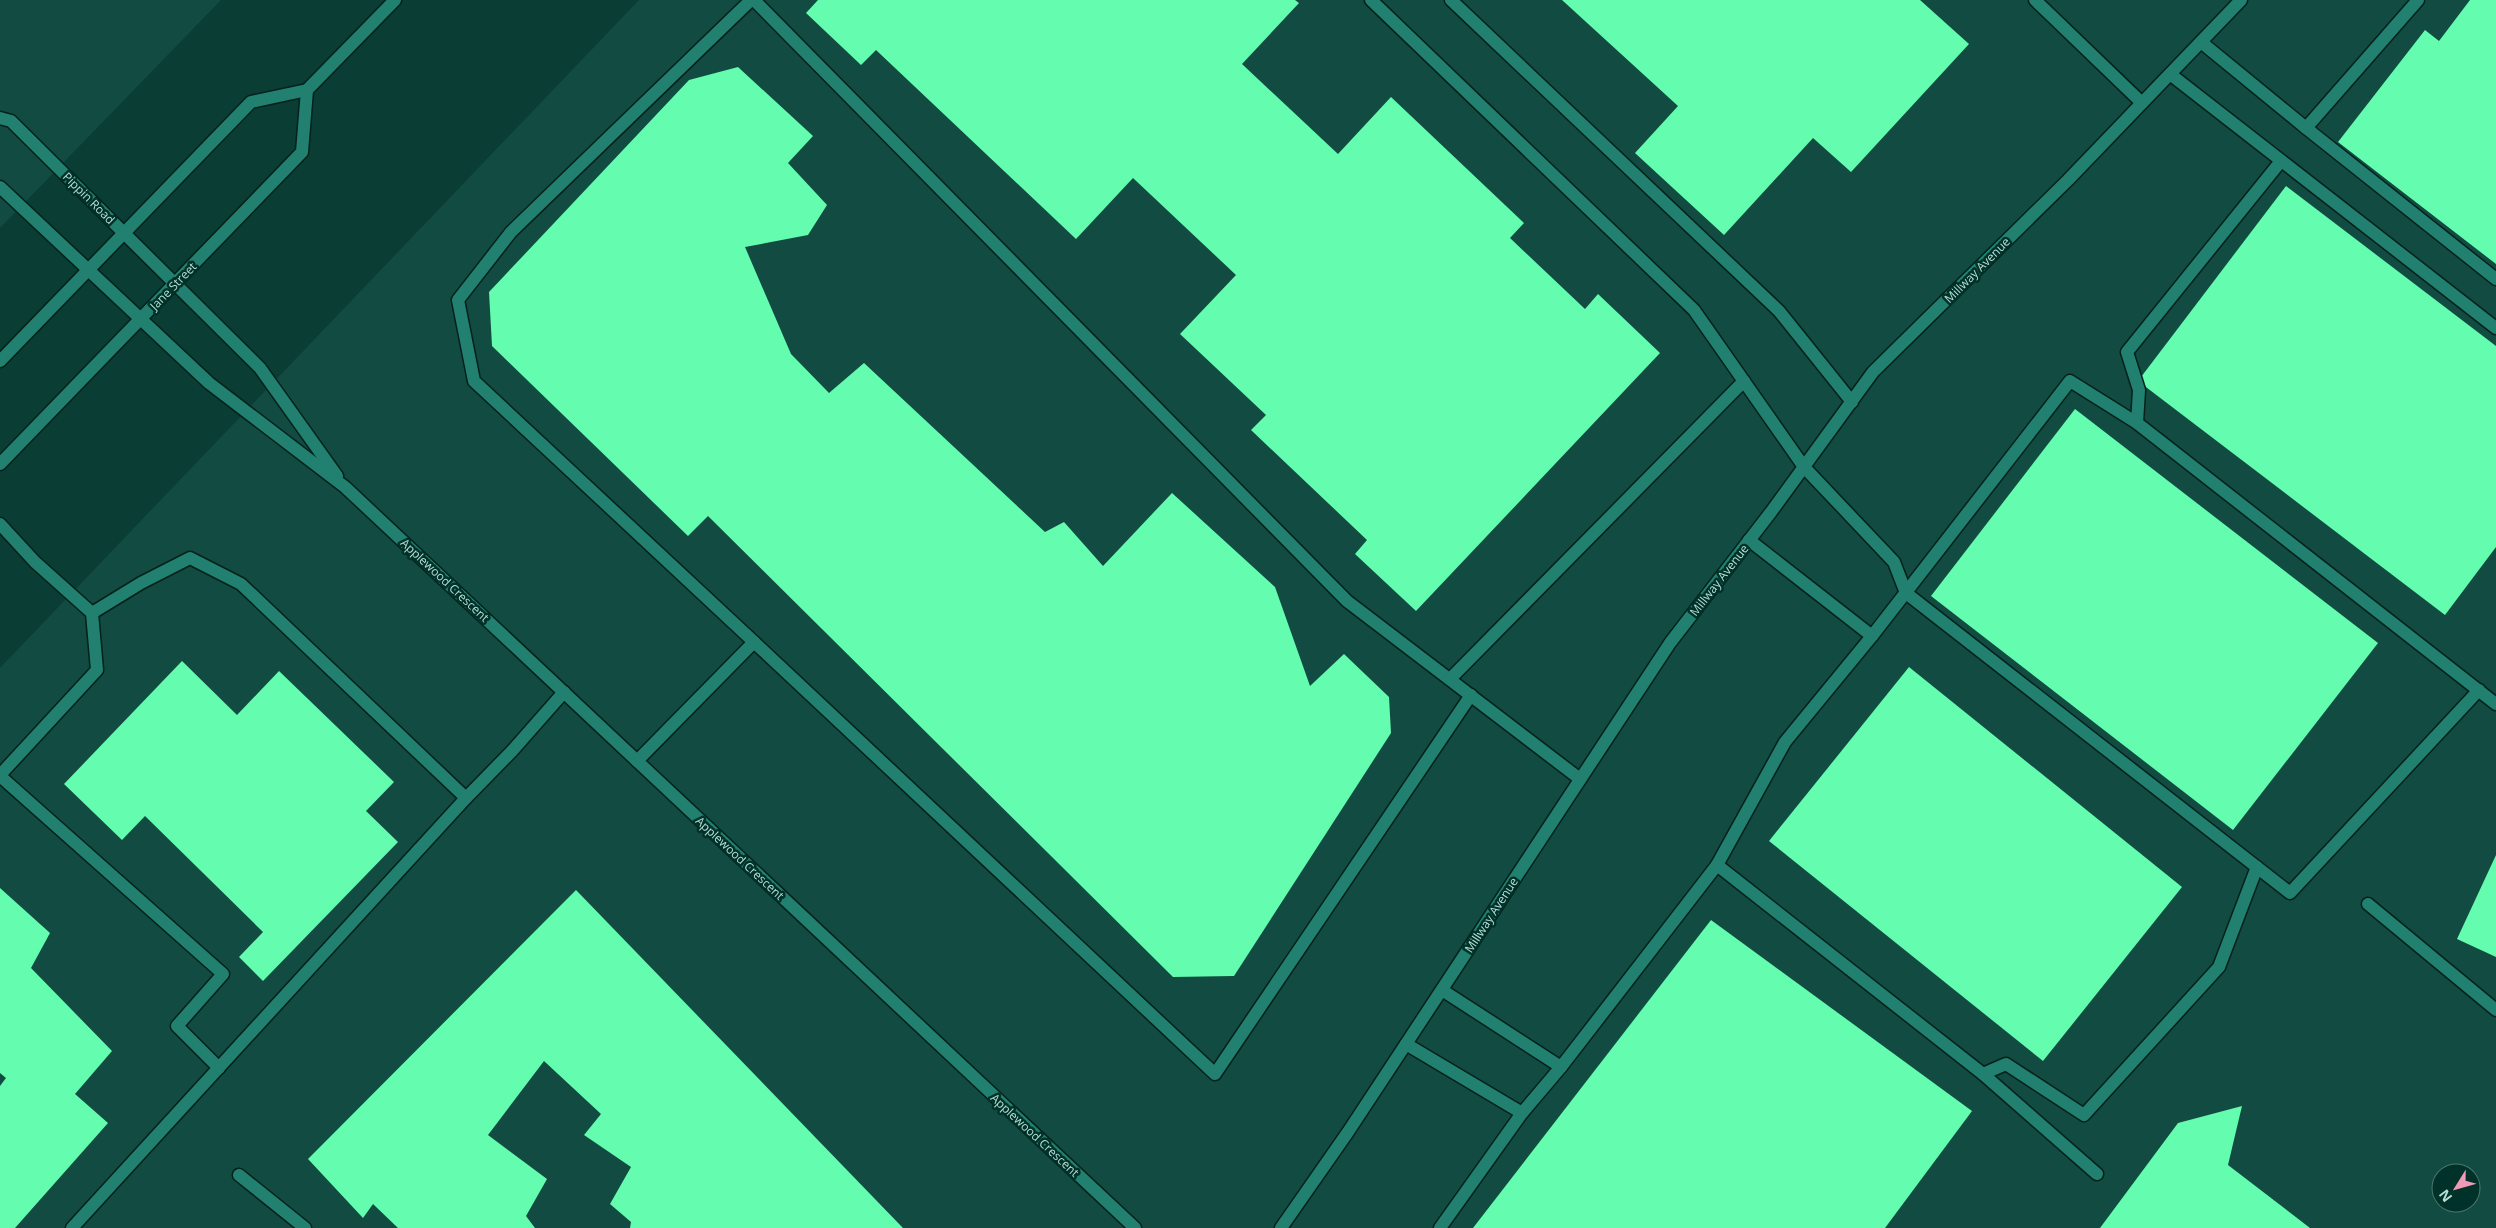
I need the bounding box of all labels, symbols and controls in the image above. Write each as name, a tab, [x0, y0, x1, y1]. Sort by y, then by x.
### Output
street label: Pippin Road	[59, 168, 119, 228]
street label: Millway Avenue	[1940, 233, 2014, 307]
street label: Jane Street	[145, 258, 200, 314]
street label: Applewood Crescent	[397, 534, 493, 626]
street label: Millway Avenue	[1686, 540, 1753, 619]
street label: Applewood Crescent	[692, 812, 788, 904]
street label: Millway Avenue	[1460, 874, 1522, 956]
street label: Applewood Crescent	[987, 1089, 1083, 1181]
north arrow	[2431, 1163, 2481, 1213]
text: N	[2434, 1186, 2456, 1206]

